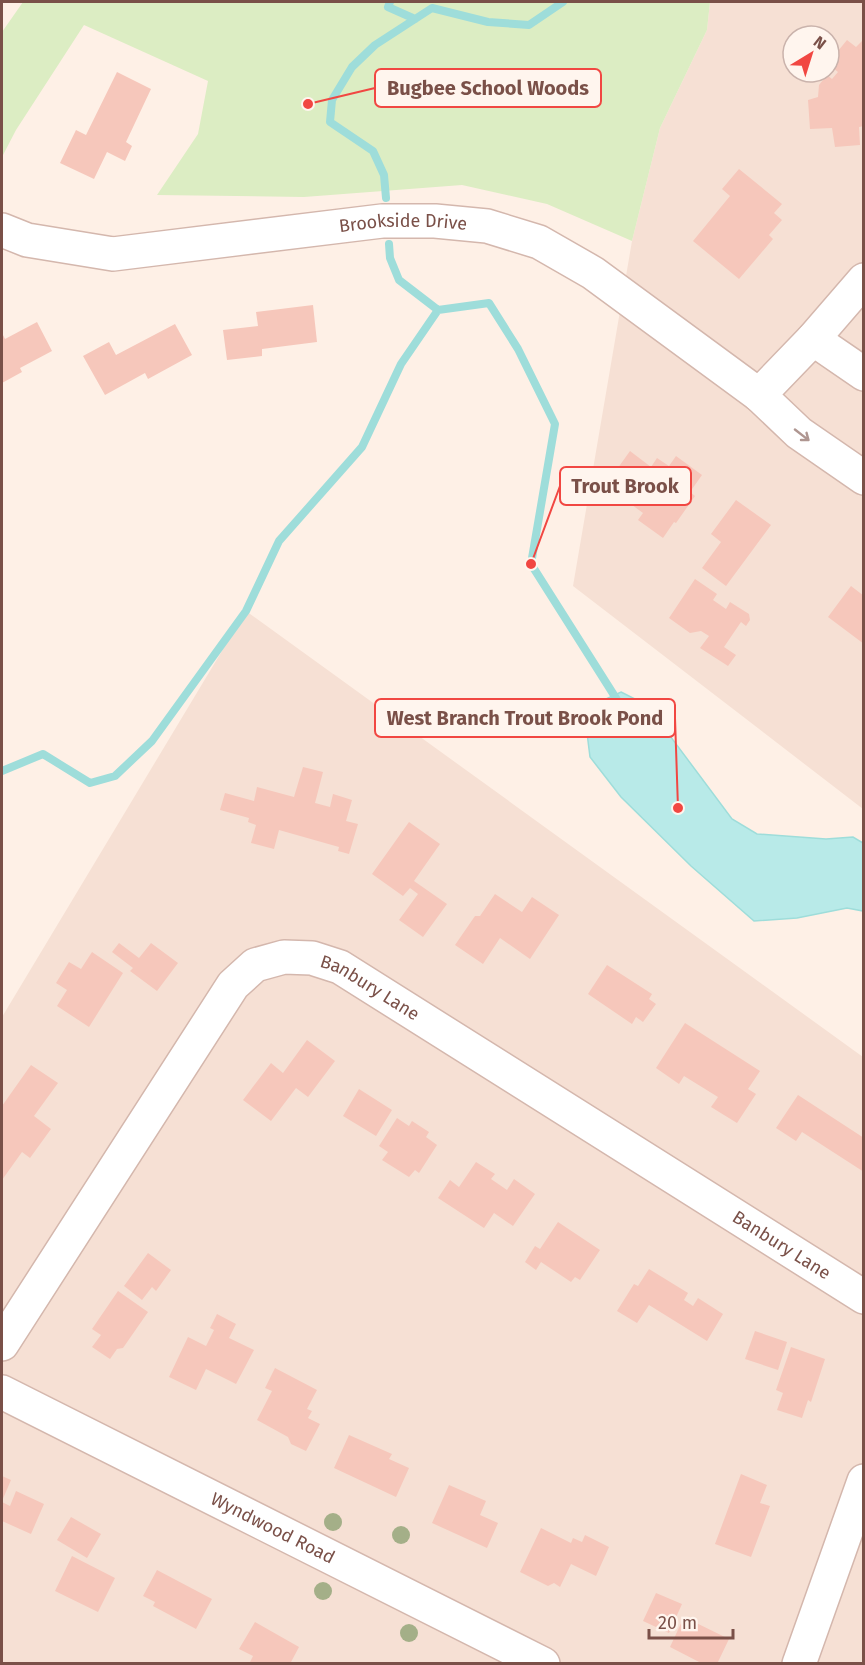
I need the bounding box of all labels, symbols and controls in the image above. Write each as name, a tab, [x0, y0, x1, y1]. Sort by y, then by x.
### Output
north arrow	[781, 24, 841, 84]
text: N	[810, 32, 830, 53]
callout: Bugbee School Woods	[375, 69, 601, 107]
text: Bugbee School Woods	[387, 76, 589, 100]
street label: Brookside Drive	[338, 209, 468, 237]
one-way arrow	[794, 428, 810, 441]
callout: Trout Brook	[560, 467, 691, 505]
text: Trout Brook	[571, 474, 680, 498]
callout: West Branch Trout Brook Pond	[375, 699, 675, 737]
text: West Branch Trout Brook Pond	[387, 706, 663, 730]
street label: Banbury Lane	[317, 950, 424, 1025]
street label: Banbury Lane	[728, 1206, 835, 1284]
street label: Wyndwood Road	[207, 1488, 338, 1568]
scale bar	[649, 1602, 733, 1640]
text: 20 m	[658, 1612, 697, 1634]

